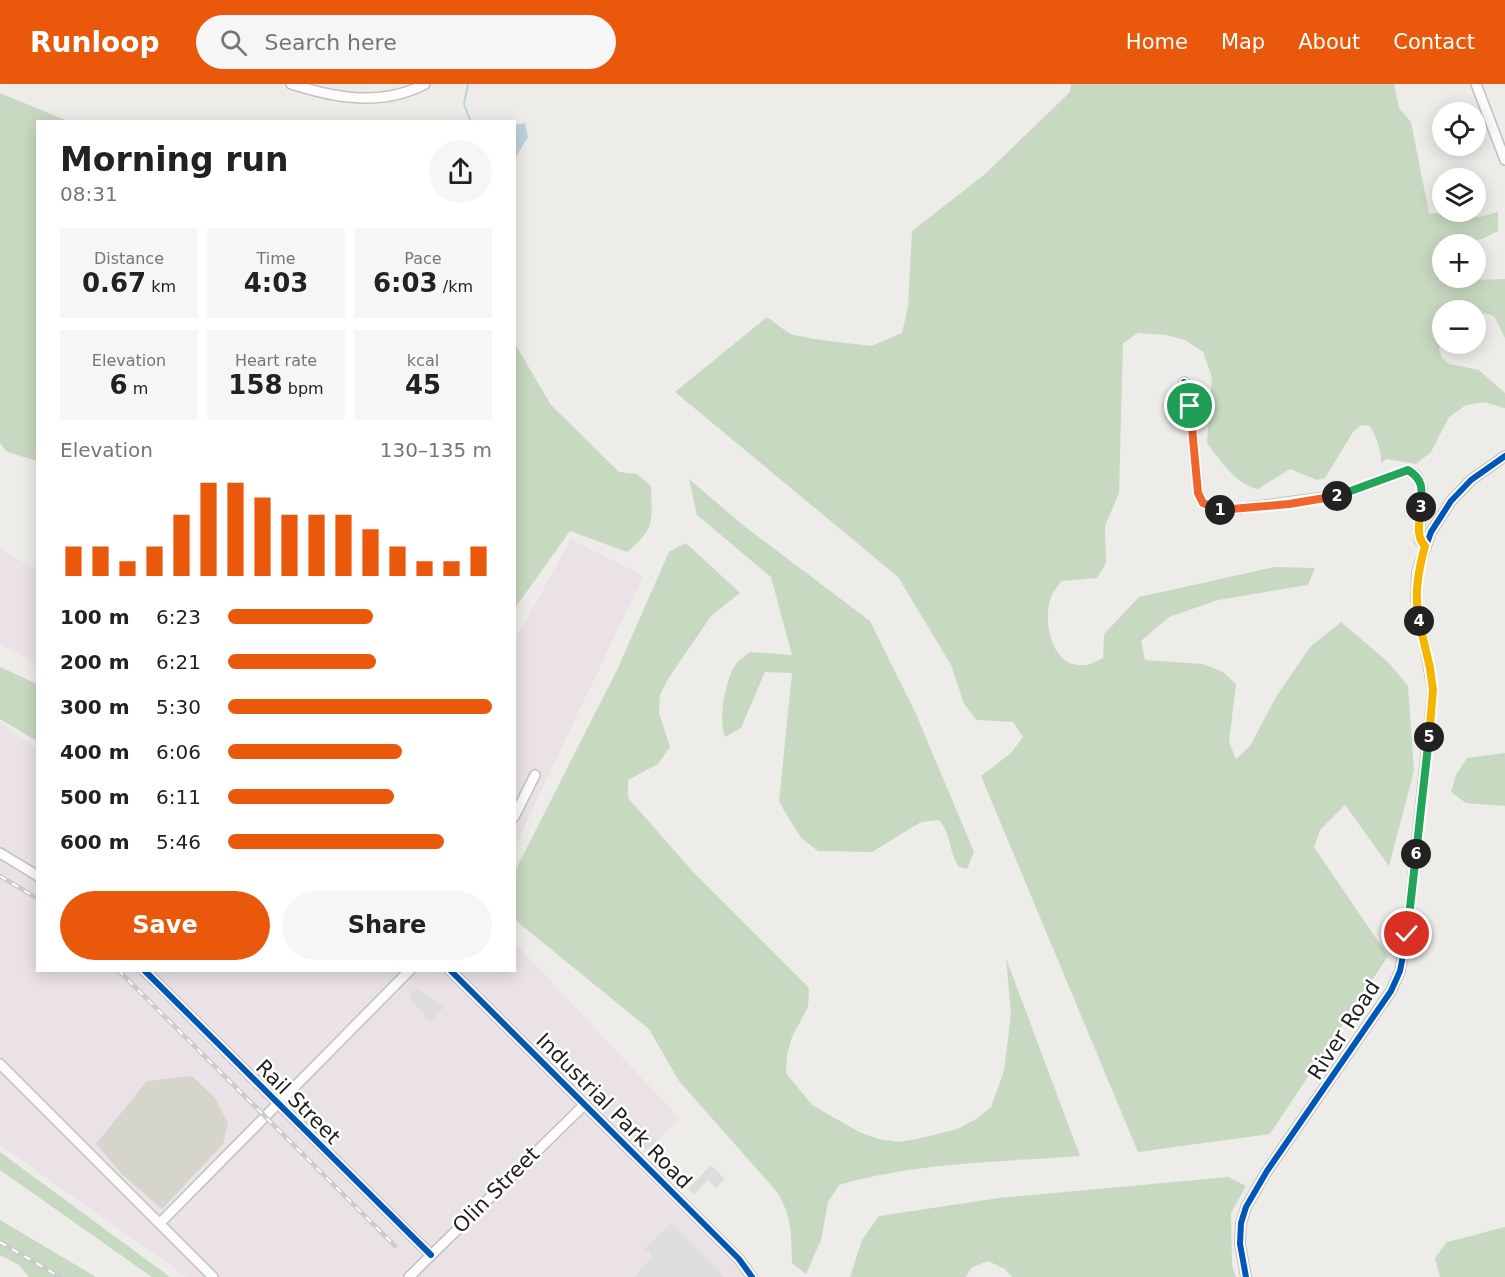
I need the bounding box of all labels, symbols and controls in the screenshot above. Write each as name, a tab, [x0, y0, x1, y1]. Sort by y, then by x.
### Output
search box	[196, 15, 616, 69]
text: Runloop	[30, 26, 160, 59]
icon: search	[217, 26, 250, 59]
text: Search here	[265, 30, 397, 55]
text: Home	[1126, 30, 1188, 54]
text: Map	[1221, 30, 1265, 54]
text: About	[1298, 30, 1360, 54]
text: Contact	[1393, 30, 1475, 54]
map controls	[1432, 102, 1486, 354]
button: locate	[1432, 102, 1486, 156]
text: Morning run	[60, 140, 288, 179]
button: share	[429, 140, 492, 203]
button: layers	[1432, 168, 1486, 222]
text: 08:31	[60, 182, 118, 206]
button: +	[1432, 234, 1486, 288]
text: Distance	[94, 249, 164, 268]
text: Time	[256, 249, 296, 268]
text: Pace	[404, 249, 442, 268]
text: 0.67	[82, 268, 146, 298]
text: 4:03	[244, 268, 308, 298]
text: 6:03	[373, 268, 438, 298]
text: km	[146, 277, 176, 296]
text: /km	[438, 277, 473, 296]
button: −	[1432, 300, 1486, 354]
text: Elevation	[92, 351, 166, 370]
text: Heart rate	[235, 351, 317, 370]
text: kcal	[407, 351, 439, 370]
text: 6	[110, 370, 128, 400]
text: 158	[228, 370, 283, 400]
text: 45	[405, 370, 441, 400]
text: m	[128, 379, 148, 398]
text: bpm	[283, 379, 324, 398]
pin	[1164, 380, 1215, 431]
icon: arrive	[1173, 389, 1206, 422]
text: Elevation	[60, 438, 153, 462]
text: 130–135 m	[380, 438, 492, 462]
pin: 2	[1322, 481, 1352, 511]
text: 2	[1331, 486, 1343, 505]
pin: 3	[1406, 492, 1436, 522]
pin: 1	[1205, 495, 1235, 525]
text: 3	[1415, 497, 1427, 516]
text: 1	[1214, 500, 1226, 519]
text: 100 m	[60, 605, 130, 629]
text: 6:23	[156, 605, 201, 629]
pin: 4	[1404, 606, 1434, 636]
text: 4	[1413, 611, 1425, 630]
text: 200 m	[60, 650, 130, 674]
text: 6:21	[156, 650, 201, 674]
text: 300 m	[60, 695, 130, 719]
text: 5:30	[156, 695, 201, 719]
pin: 5	[1414, 722, 1444, 752]
text: 5	[1423, 727, 1435, 746]
text: 400 m	[60, 740, 130, 764]
text: 6:06	[156, 740, 201, 764]
text: 500 m	[60, 785, 130, 809]
text: 6:11	[156, 785, 201, 809]
text: 600 m	[60, 830, 130, 854]
text: 5:46	[156, 830, 201, 854]
pin: 6	[1401, 839, 1431, 869]
text: 6	[1410, 844, 1422, 863]
button: Save	[60, 891, 270, 960]
button: Share	[282, 891, 492, 960]
pin	[1381, 908, 1432, 959]
icon: check	[1390, 917, 1423, 950]
street label: River Road	[1303, 976, 1385, 1084]
street label: Industrial Park Road	[531, 1028, 697, 1194]
street label: Rail Street	[251, 1055, 345, 1149]
street label: Olin Street	[448, 1142, 544, 1238]

